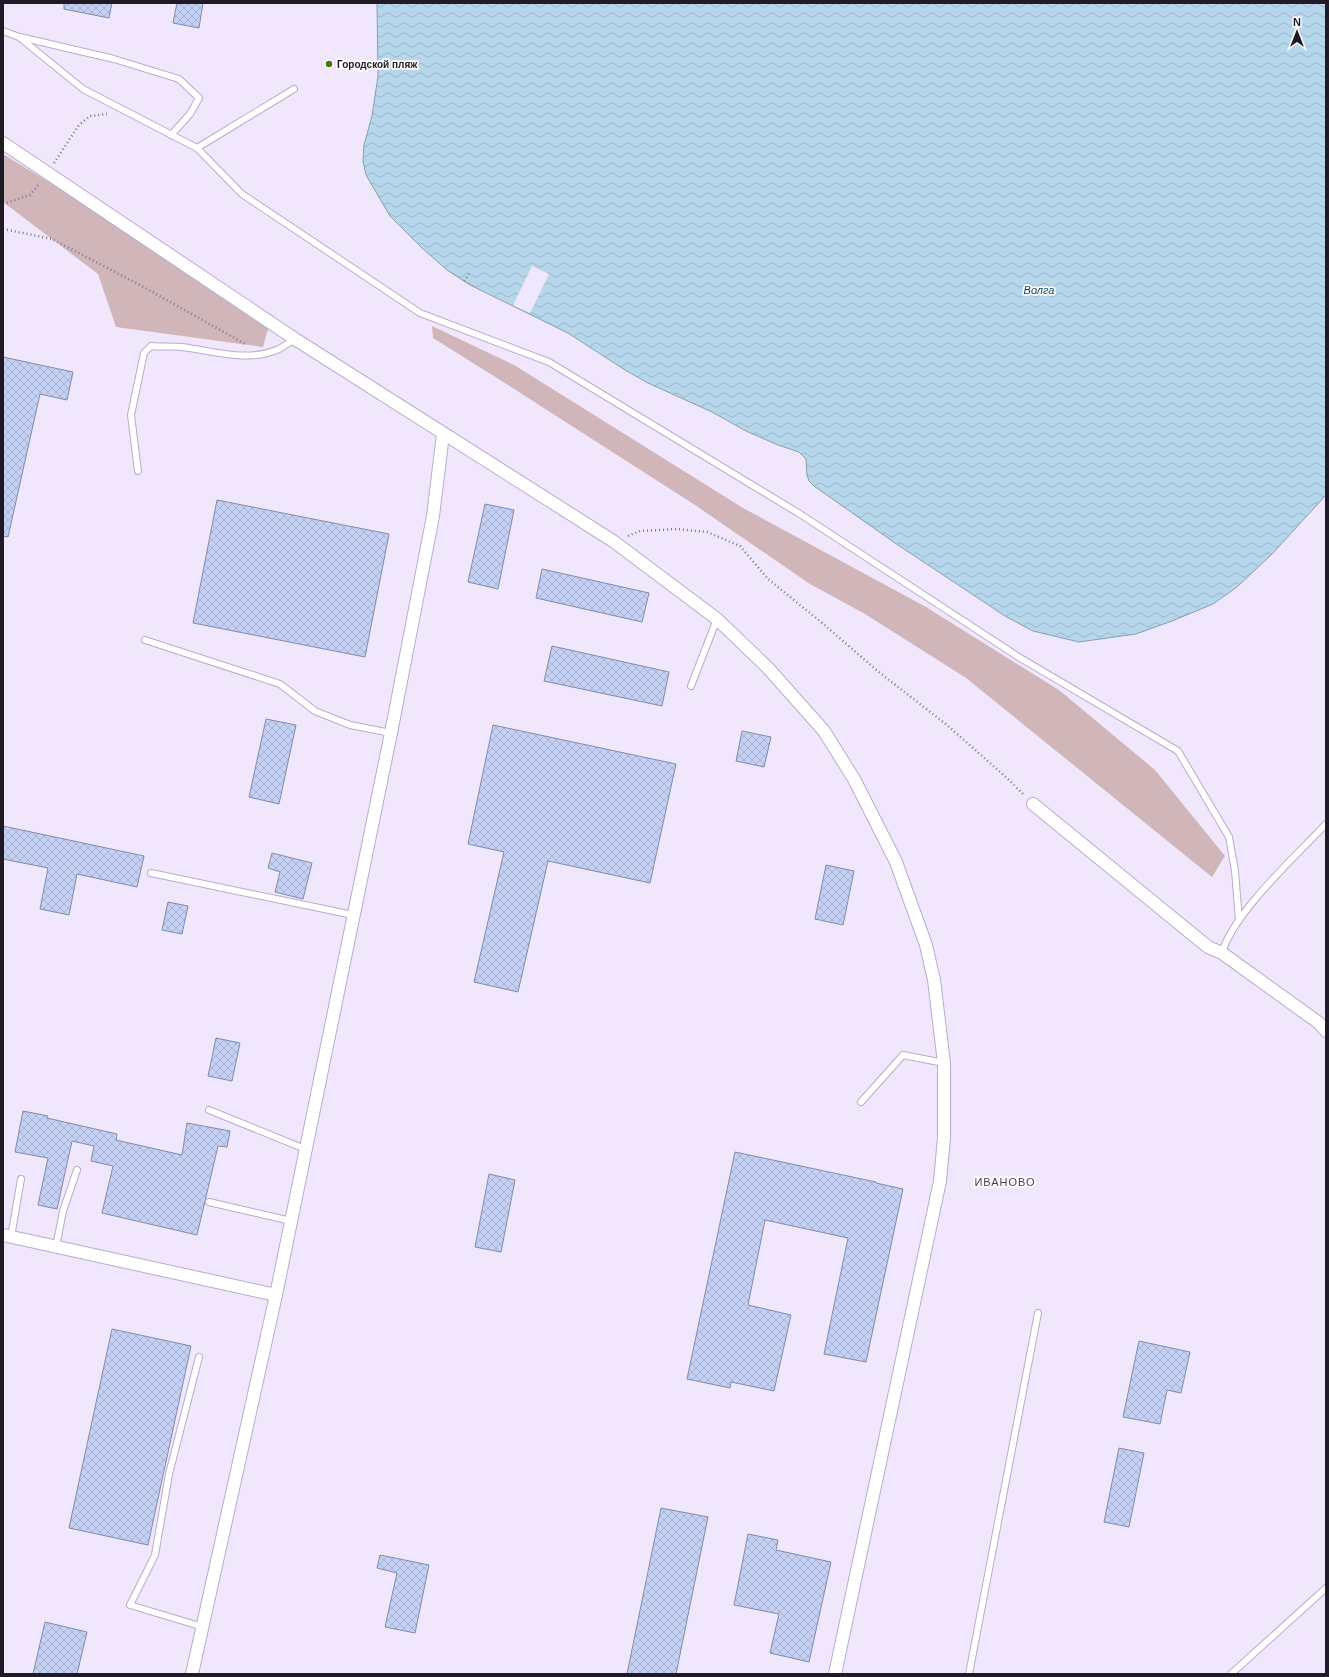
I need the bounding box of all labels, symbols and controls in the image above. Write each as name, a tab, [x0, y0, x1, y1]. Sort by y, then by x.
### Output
north arrow	[1277, 12, 1317, 52]
text: N	[1293, 16, 1301, 28]
marker: Городской пляж	[324, 59, 334, 69]
place label: Городской пляж	[337, 59, 418, 70]
water label: Волга	[1024, 284, 1054, 296]
district label: ИВАНОВО	[974, 1176, 1036, 1188]

